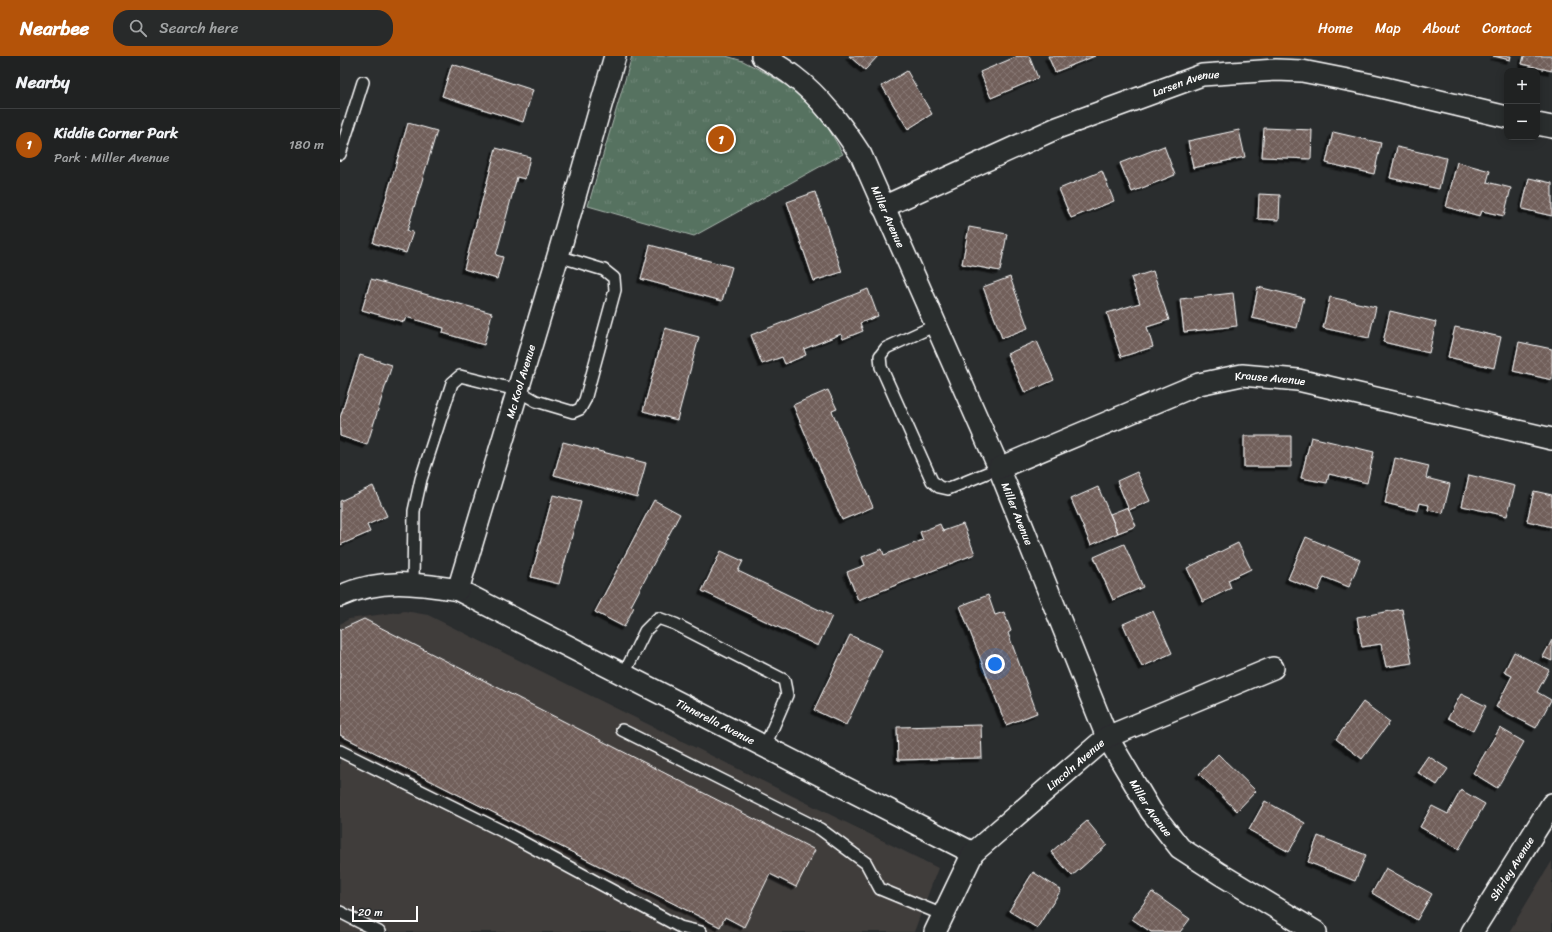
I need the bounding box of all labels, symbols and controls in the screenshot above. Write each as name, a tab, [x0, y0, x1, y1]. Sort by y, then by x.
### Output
search box	[113, 10, 393, 46]
text: Nearbee	[20, 12, 89, 45]
text: Search here	[159, 15, 238, 41]
text: Home	[1318, 16, 1353, 41]
text: Map	[1375, 16, 1401, 41]
text: About	[1423, 16, 1460, 41]
text: Contact	[1482, 16, 1532, 41]
icon: search	[127, 17, 149, 39]
street label: Larsen Avenue	[1150, 65, 1220, 102]
text: Nearby	[16, 67, 70, 97]
map controls	[1504, 68, 1540, 140]
button: +	[1504, 68, 1540, 104]
button: −	[1504, 104, 1540, 140]
text: Kiddie Corner Park	[54, 120, 178, 146]
pin: 1	[708, 124, 734, 154]
text: 1	[26, 133, 32, 156]
text: 180 m	[289, 133, 324, 156]
text: Park · Miller Avenue	[54, 146, 169, 169]
street label: Miller Avenue	[866, 183, 910, 251]
street label: Mc Kool Avenue	[501, 342, 541, 421]
street label: Krause Avenue	[1233, 366, 1308, 392]
street label: Miller Avenue	[996, 480, 1038, 549]
your location	[985, 654, 1005, 674]
street label: Tinnerella Avenue	[672, 694, 758, 750]
street label: Lincoln Avenue	[1042, 734, 1109, 796]
street label: Miller Avenue	[1124, 776, 1177, 842]
street label: Shirley Avenue	[1485, 832, 1540, 905]
text: 20 m	[358, 903, 383, 922]
scale bar	[352, 904, 418, 923]

